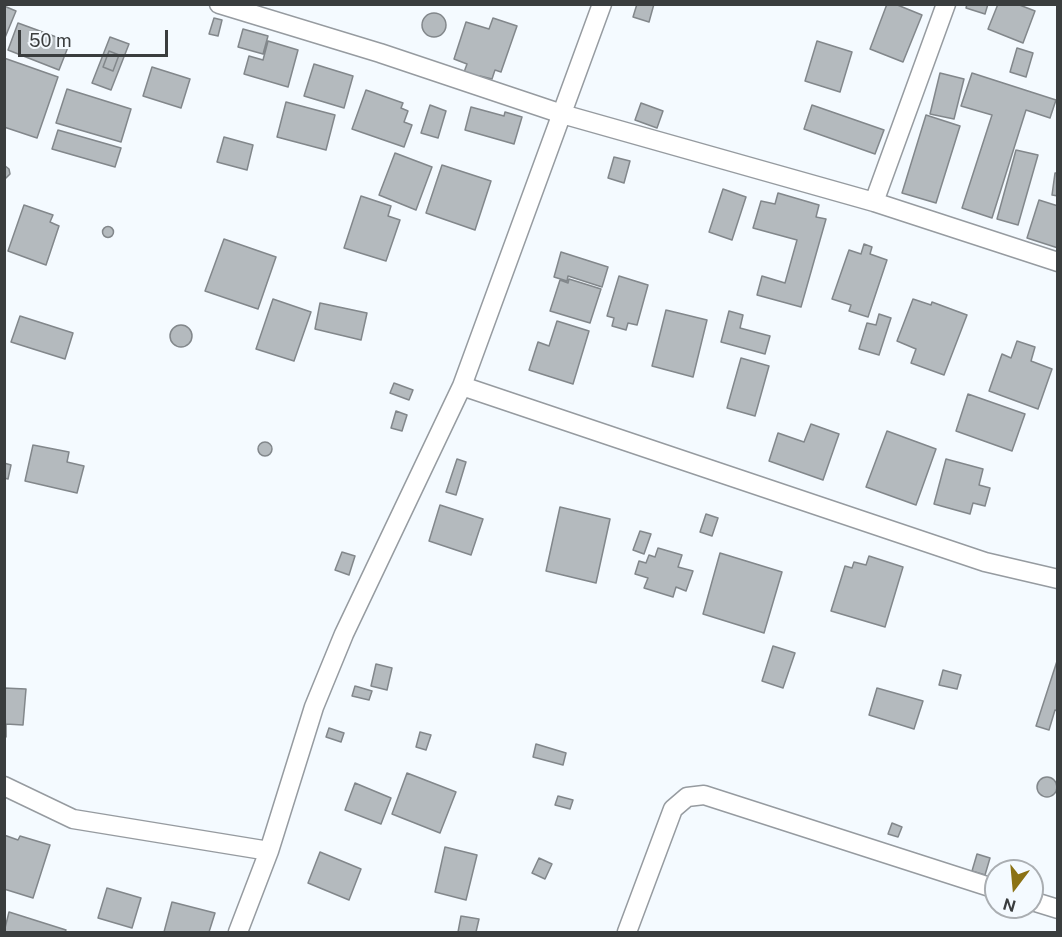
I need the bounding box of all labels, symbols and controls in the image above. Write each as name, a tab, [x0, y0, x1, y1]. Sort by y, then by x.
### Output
scale bar	[21, 18, 171, 56]
text: 50 m	[29, 30, 72, 51]
north arrow	[984, 859, 1044, 919]
text: N	[1001, 894, 1018, 916]

